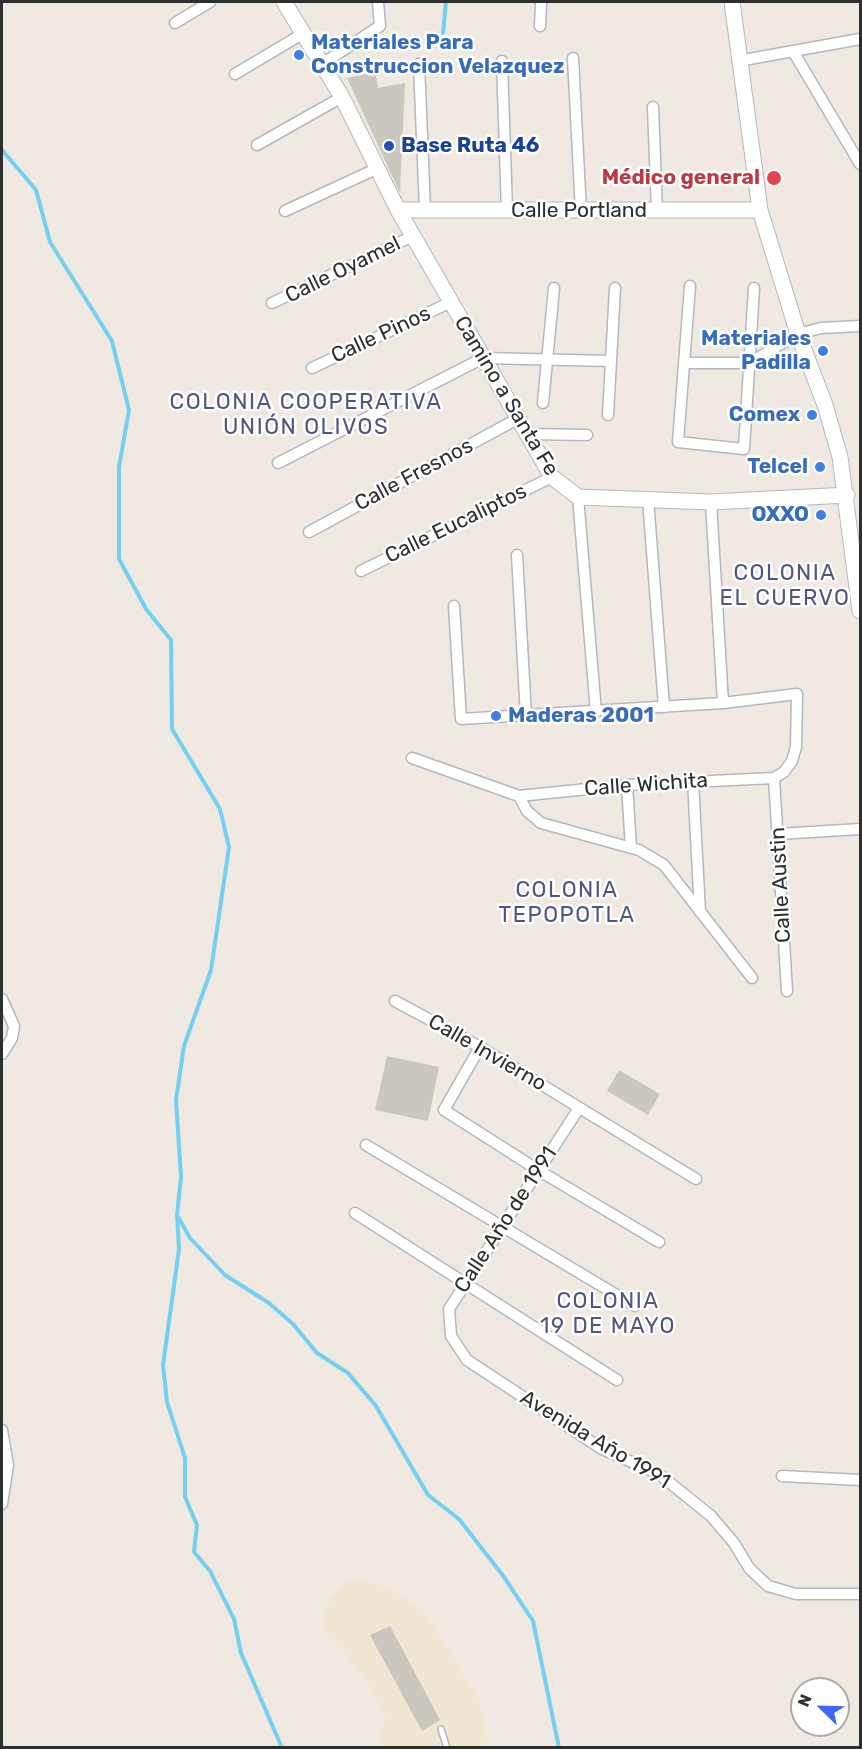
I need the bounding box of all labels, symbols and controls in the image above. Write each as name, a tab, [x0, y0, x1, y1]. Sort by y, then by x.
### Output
place label: Materiales Para Construccion Velazquez	[311, 30, 565, 80]
marker: Materiales Para Construccion Velazquez	[292, 48, 306, 62]
place label: Base Ruta 46	[401, 133, 539, 159]
marker: Base Ruta 46	[382, 139, 396, 153]
place label: Médico general	[602, 165, 760, 191]
marker: Médico general	[765, 169, 783, 187]
street label: Calle Portland	[511, 198, 647, 224]
street label: Calle Oyamel	[281, 231, 405, 309]
street label: Calle Pinos	[327, 301, 435, 369]
street label: Camino a Santa Fe	[448, 312, 564, 480]
place label: Materiales Padilla	[701, 326, 811, 376]
marker: Materiales Padilla	[816, 344, 830, 358]
district label: COLONIA COOPERATIVA UNIÓN OLIVOS	[170, 390, 442, 442]
place label: Comex	[729, 402, 800, 428]
marker: Comex	[805, 408, 819, 422]
street label: Calle Fresnos	[351, 433, 477, 517]
place label: Telcel	[747, 454, 808, 480]
marker: Telcel	[813, 460, 827, 474]
street label: Calle Eucaliptos	[381, 479, 531, 569]
place label: OXXO	[751, 502, 809, 528]
marker: OXXO	[814, 508, 828, 522]
district label: COLONIA EL CUERVO	[720, 561, 850, 612]
place label: Maderas 2001	[508, 703, 654, 729]
marker: Maderas 2001	[489, 709, 503, 723]
street label: Calle Wichita	[583, 768, 709, 802]
street label: Calle Austin	[765, 826, 797, 944]
district label: COLONIA TEPOPOTLA	[498, 878, 636, 930]
street label: Calle Invierno	[424, 1009, 550, 1097]
street label: Calle Año de 1991	[449, 1142, 563, 1298]
district label: COLONIA 19 DE MAYO	[540, 1289, 676, 1340]
street label: Avenida Año 1991	[516, 1385, 674, 1495]
north arrow	[790, 1677, 850, 1737]
text: N	[794, 1692, 816, 1710]

